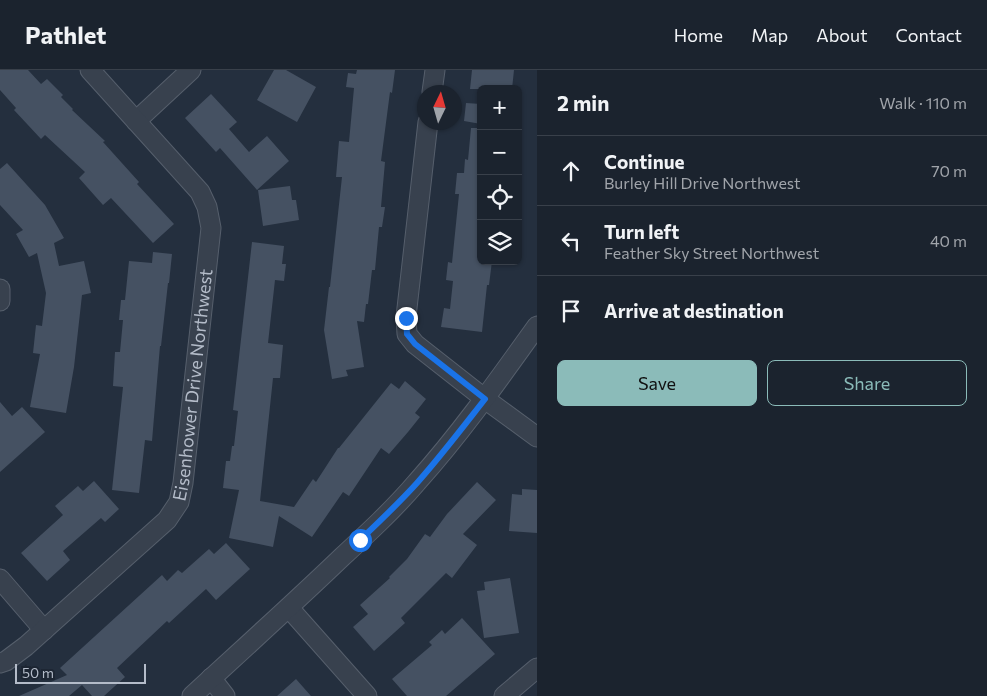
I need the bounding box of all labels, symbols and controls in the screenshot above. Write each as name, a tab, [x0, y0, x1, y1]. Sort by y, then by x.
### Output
text: Pathlet	[25, 20, 106, 49]
text: Home	[674, 24, 723, 46]
text: Map	[751, 24, 788, 46]
text: About	[816, 24, 868, 46]
text: Contact	[896, 24, 962, 46]
north arrow	[417, 85, 462, 130]
map controls	[477, 85, 522, 265]
button: +	[477, 85, 522, 130]
text: 2 min	[557, 90, 609, 115]
text: Walk · 110 m	[879, 93, 967, 112]
button: −	[477, 130, 522, 175]
text: Continue	[604, 150, 684, 173]
icon: ahead	[557, 157, 585, 185]
text: 70 m	[931, 161, 967, 180]
text: Burley Hill Drive Northwest	[604, 173, 801, 192]
button: locate	[477, 175, 522, 220]
button: layers	[477, 220, 522, 265]
text: Turn left	[604, 220, 679, 243]
icon: left	[557, 227, 585, 255]
text: 40 m	[930, 231, 967, 250]
text: Feather Sky Street Northwest	[604, 243, 819, 262]
street label: Eisenhower Drive Northwest	[167, 268, 216, 503]
icon: arrive	[557, 297, 585, 325]
text: Arrive at destination	[604, 299, 784, 322]
route end	[395, 307, 418, 330]
button: Save	[557, 360, 757, 406]
button: Share	[767, 360, 967, 406]
route start	[349, 529, 372, 552]
scale bar	[15, 661, 146, 684]
text: 50 m	[22, 664, 54, 681]

